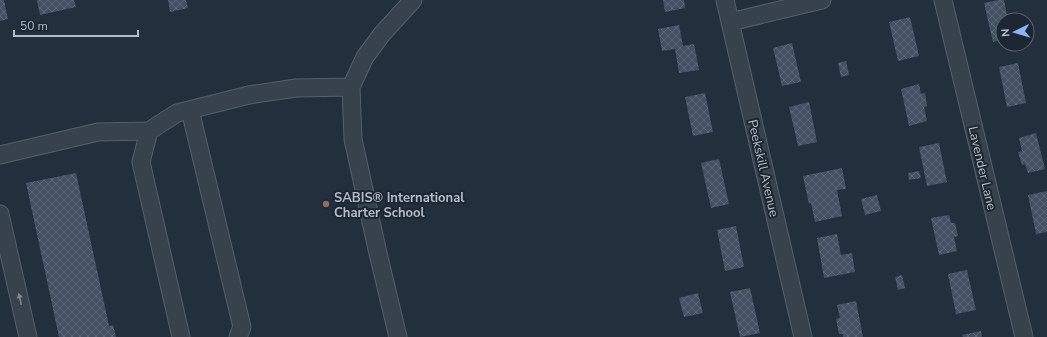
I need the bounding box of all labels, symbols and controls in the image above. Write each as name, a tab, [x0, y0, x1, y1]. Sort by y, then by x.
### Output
scale bar	[14, 12, 138, 38]
north arrow	[995, 12, 1035, 52]
text: 50 m	[20, 18, 48, 34]
text: N	[998, 28, 1013, 38]
street label: Peekskill Avenue	[743, 118, 783, 219]
street label: Lavender Lane	[964, 125, 1000, 212]
place label: SABIS® International Charter School	[334, 189, 465, 222]
marker: SABIS® International Charter School	[321, 199, 331, 209]
one-way arrow	[16, 293, 22, 305]

